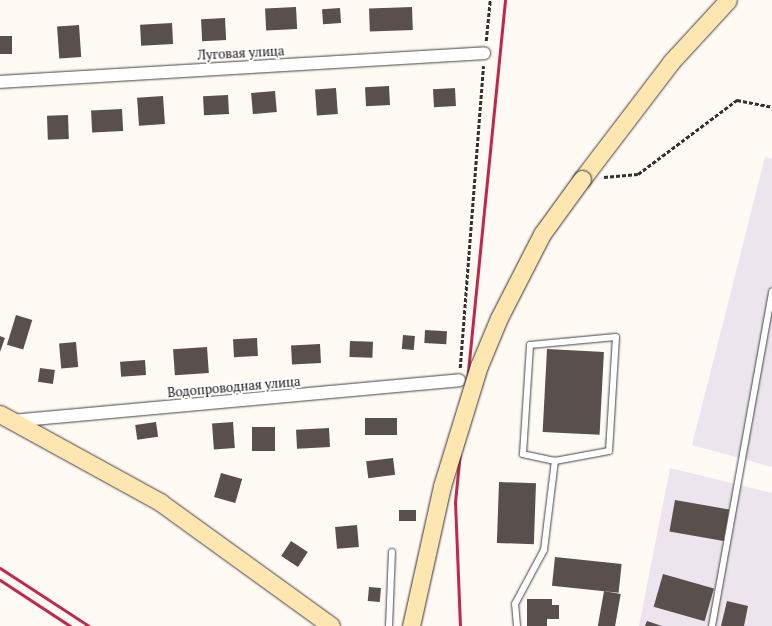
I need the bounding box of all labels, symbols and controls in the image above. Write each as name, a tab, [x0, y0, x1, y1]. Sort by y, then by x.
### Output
street label: Луговая улица	[197, 43, 285, 63]
street label: Водопроводная улица	[167, 373, 301, 401]

